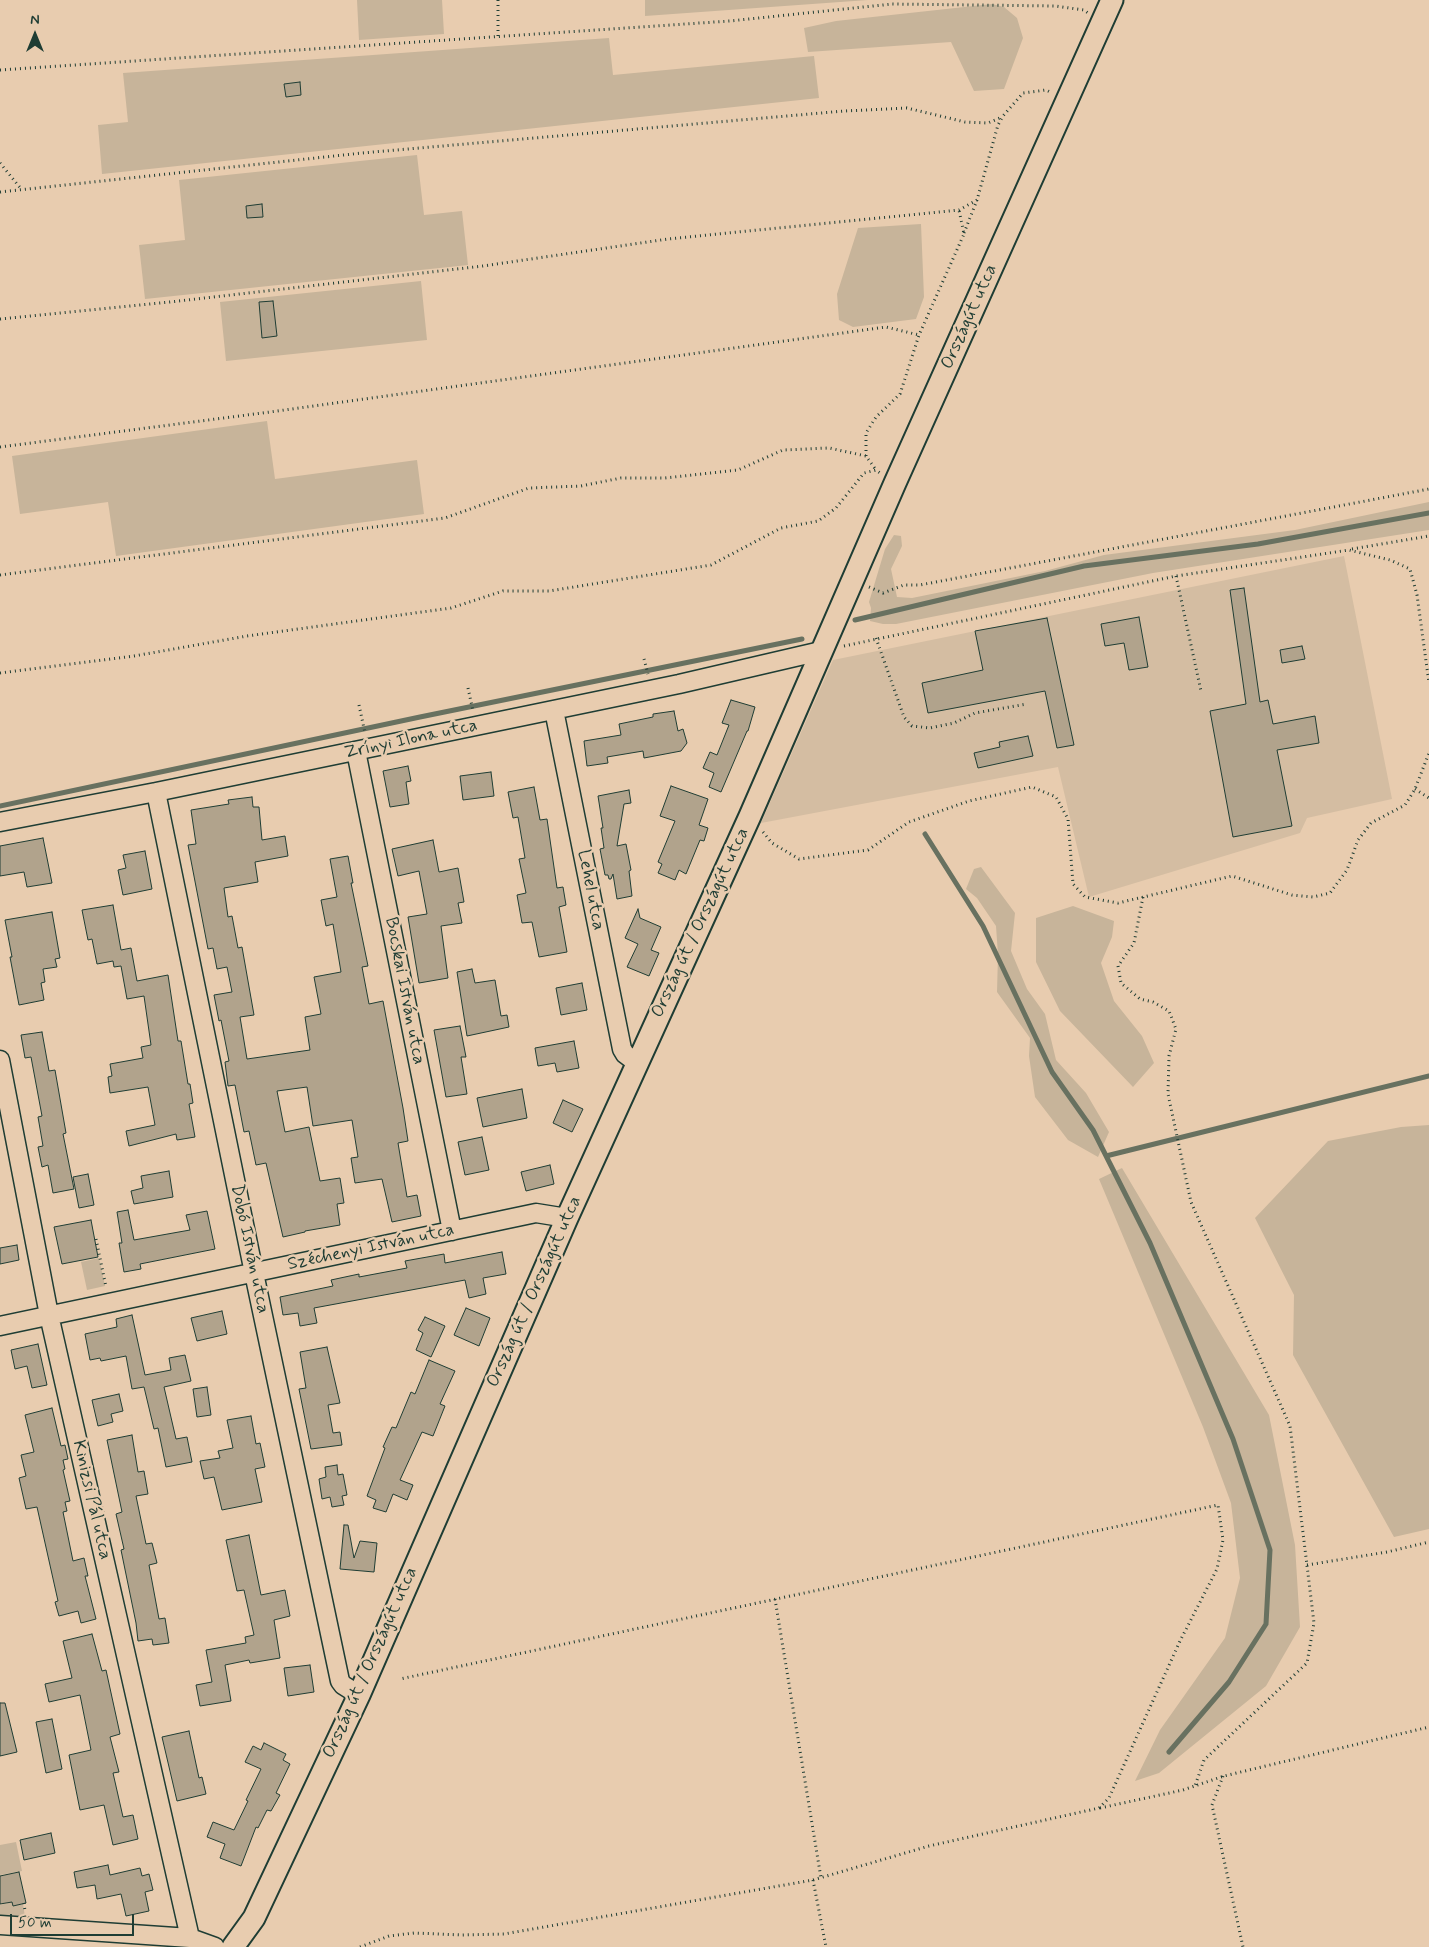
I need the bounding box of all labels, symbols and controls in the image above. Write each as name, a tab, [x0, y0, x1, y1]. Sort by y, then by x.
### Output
north arrow	[10, 10, 60, 60]
text: N	[30, 11, 40, 29]
street label: Országút utca	[937, 261, 1003, 373]
street label: Zrínyi Ilona utca	[343, 715, 479, 765]
street label: Ország út / Országút utca	[647, 825, 755, 1021]
street label: Lehel utca	[572, 848, 608, 932]
street label: Bocskai István utca	[379, 915, 429, 1067]
street label: Dobó István utca	[225, 1183, 273, 1315]
street label: Ország út / Országút utca	[483, 1193, 587, 1391]
street label: Széchenyi István utca	[286, 1220, 456, 1276]
street label: Kinizsi Pál utca	[67, 1438, 115, 1562]
street label: Ország út / Országút utca	[319, 1564, 423, 1762]
scale bar	[12, 1904, 136, 1936]
text: 50 m	[18, 1913, 52, 1933]

